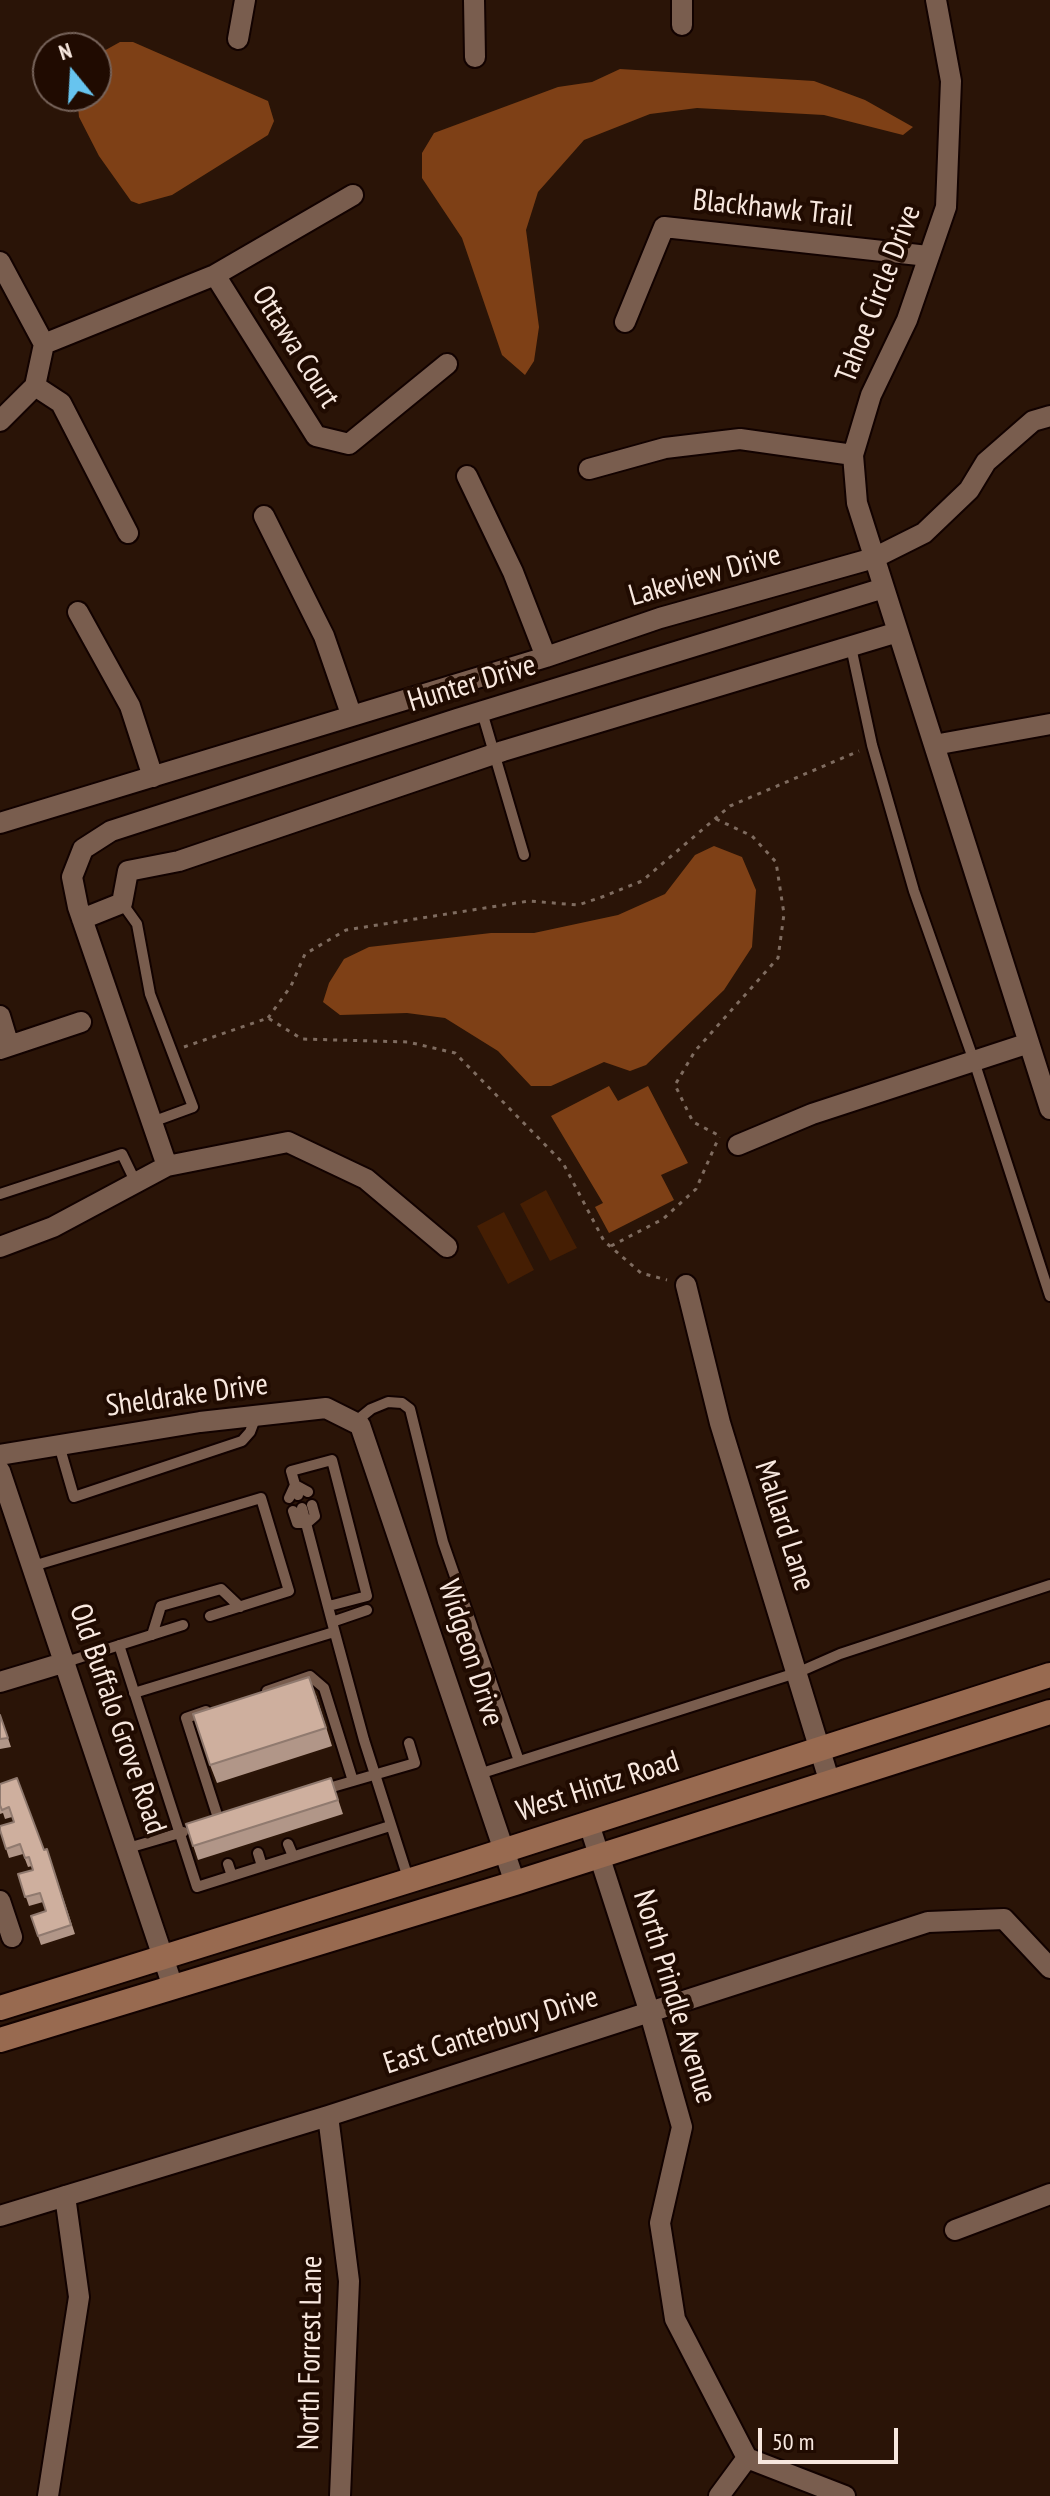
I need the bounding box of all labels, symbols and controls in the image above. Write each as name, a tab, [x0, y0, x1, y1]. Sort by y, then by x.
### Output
north arrow	[32, 32, 112, 112]
text: N	[55, 36, 75, 66]
street label: Blackhawk Trail	[691, 183, 855, 235]
street label: Tahoe Circle Drive	[829, 200, 929, 388]
street label: Ottawa Court	[243, 279, 347, 415]
street label: Lakeview Drive	[625, 537, 785, 615]
street label: Hunter Drive	[404, 648, 540, 720]
street label: Sheldrake Drive	[104, 1367, 270, 1425]
street label: Mallard Lane	[746, 1457, 822, 1595]
street label: Widgeon Drive	[429, 1575, 511, 1731]
street label: Old Buffalo Grove Road	[61, 1599, 173, 1839]
street label: West Hintz Road	[512, 1744, 684, 1830]
street label: North Prindle Avenue	[624, 1886, 724, 2108]
street label: East Canterbury Drive	[379, 1979, 603, 2083]
street label: North Forrest Lane	[291, 2256, 331, 2450]
scale bar	[762, 2412, 902, 2462]
text: 50 m	[772, 2426, 814, 2457]

